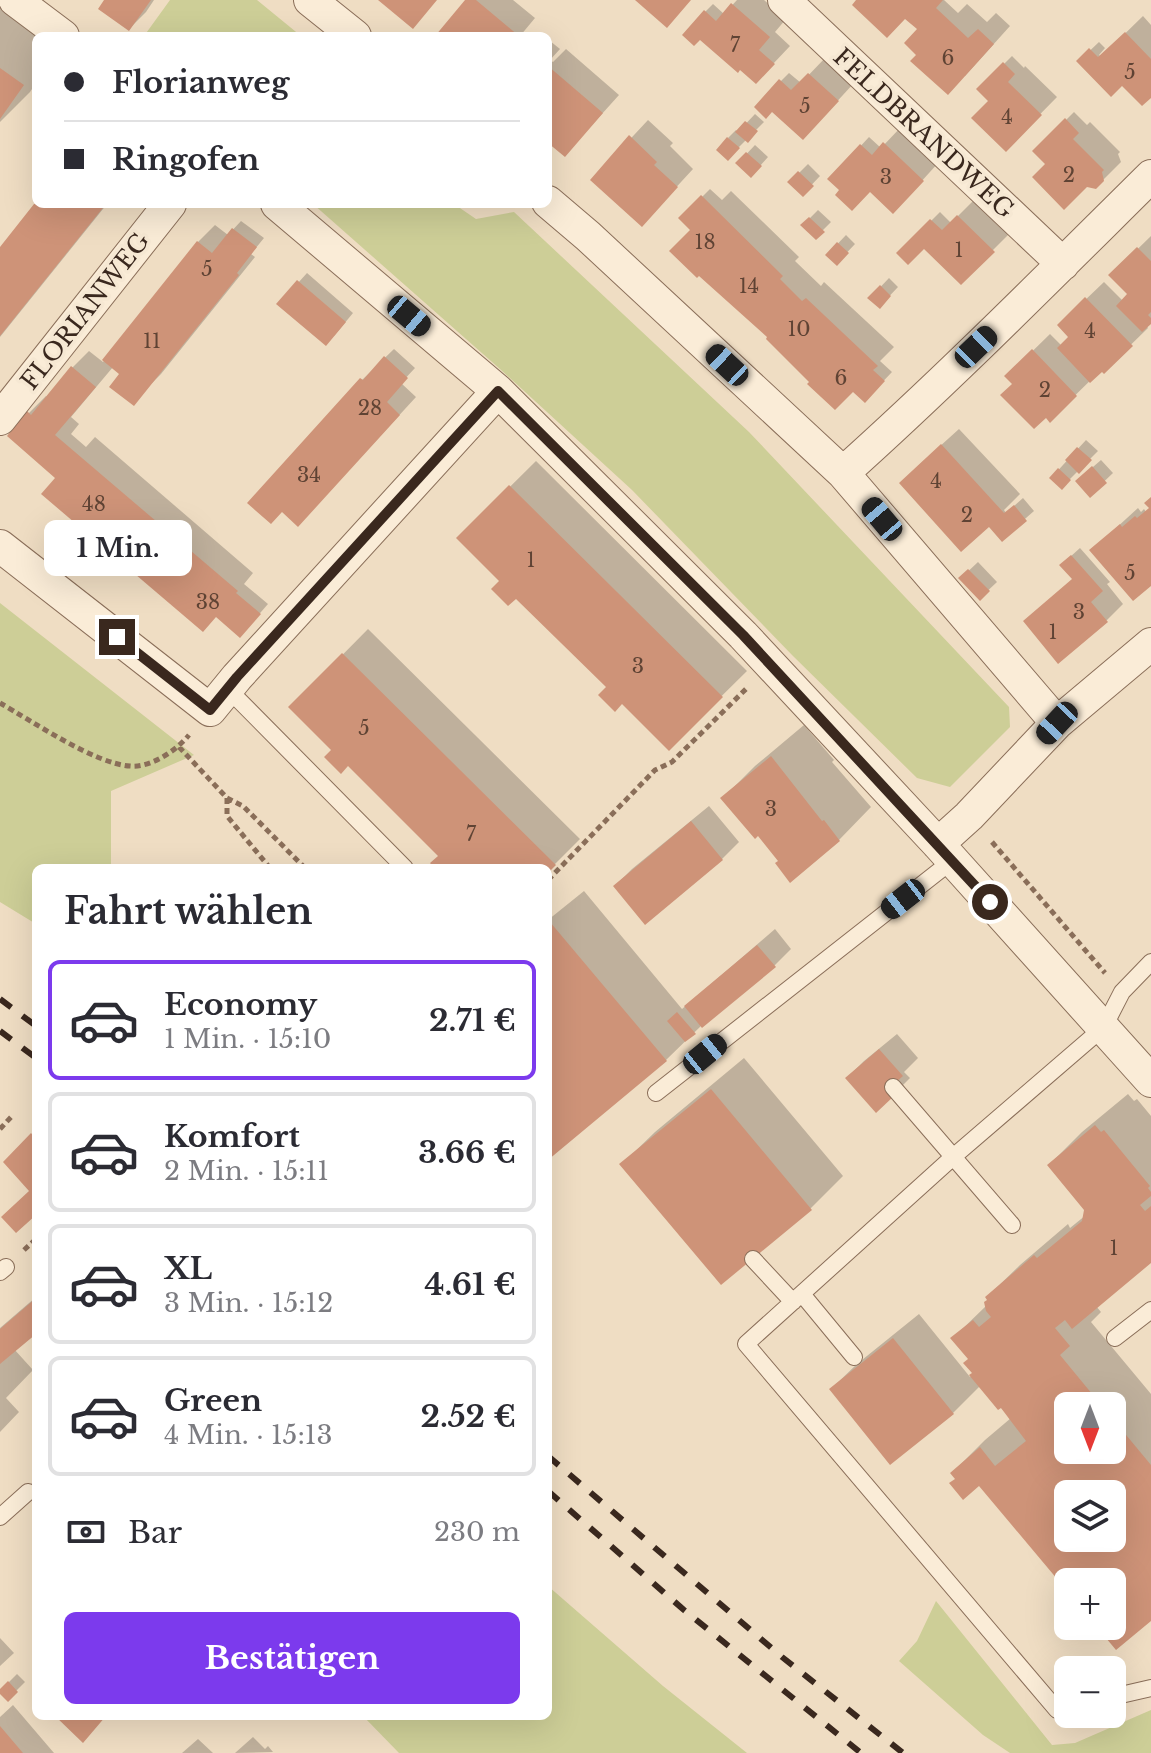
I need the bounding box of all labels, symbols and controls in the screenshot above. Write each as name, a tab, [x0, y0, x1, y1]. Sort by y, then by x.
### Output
house number: 7	[730, 33, 741, 57]
street label: FELDBRANDWEG	[828, 42, 1020, 224]
house number: 6	[942, 46, 954, 70]
house number: 5	[1124, 60, 1136, 84]
text: Florianweg	[112, 64, 289, 101]
house number: 5	[799, 94, 811, 118]
house number: 4	[1001, 105, 1013, 129]
text: Ringofen	[112, 141, 259, 178]
house number: 2	[1063, 163, 1075, 187]
house number: 3	[880, 165, 892, 189]
street label: FLORIANWEG	[15, 227, 155, 395]
house number: 18	[694, 230, 716, 254]
house number: 1	[955, 238, 963, 262]
house number: 5	[201, 257, 213, 281]
house number: 14	[739, 274, 759, 298]
car	[383, 291, 435, 341]
house number: 10	[787, 317, 811, 341]
house number: 4	[1084, 319, 1096, 343]
car	[950, 322, 1002, 372]
house number: 11	[143, 329, 161, 353]
car	[701, 340, 753, 390]
house number: 6	[835, 366, 847, 390]
house number: 2	[1039, 378, 1051, 402]
house number: 28	[358, 396, 382, 420]
house number: 34	[297, 463, 321, 487]
house number: 4	[930, 469, 942, 493]
house number: 48	[82, 492, 106, 516]
car	[857, 493, 907, 545]
house number: 2	[961, 503, 973, 527]
callout: 1 Min.	[43, 521, 191, 577]
text: 1 Min.	[76, 532, 160, 564]
house number: 1	[527, 548, 535, 572]
house number: 5	[1124, 561, 1136, 585]
house number: 38	[196, 590, 220, 614]
house number: 3	[1073, 600, 1085, 624]
route end	[99, 619, 135, 655]
house number: 1	[1049, 620, 1057, 644]
house number: 3	[632, 654, 644, 678]
car	[1032, 697, 1082, 749]
house number: 5	[358, 716, 370, 740]
house number: 3	[765, 797, 777, 821]
house number: 7	[466, 822, 477, 846]
car	[877, 875, 929, 923]
route start	[972, 884, 1008, 920]
text: Fahrt wählen	[64, 889, 312, 934]
icon: car	[68, 984, 140, 1056]
text: Economy	[164, 986, 317, 1023]
text: 2.71 €	[429, 1002, 516, 1039]
text: 1 Min. · 15:10	[164, 1023, 331, 1055]
car	[679, 1030, 731, 1078]
icon: car	[68, 1116, 140, 1188]
text: Komfort	[164, 1118, 300, 1155]
text: 3.66 €	[418, 1134, 516, 1171]
text: 2 Min. · 15:11	[164, 1155, 329, 1187]
house number: 1	[1110, 1236, 1118, 1260]
icon: car	[68, 1248, 140, 1320]
text: XL	[164, 1250, 212, 1287]
text: 4.61 €	[425, 1266, 516, 1303]
text: 3 Min. · 15:12	[164, 1287, 333, 1319]
icon: car	[68, 1380, 140, 1452]
text: Green	[164, 1382, 262, 1419]
north arrow	[1054, 1392, 1126, 1464]
map controls	[1054, 1392, 1126, 1728]
text: 2.52 €	[420, 1398, 516, 1435]
text: 4 Min. · 15:13	[164, 1419, 332, 1451]
button: layers	[1054, 1480, 1126, 1552]
icon: cash	[64, 1510, 108, 1554]
text: Bar	[128, 1514, 182, 1551]
text: 230 m	[434, 1516, 520, 1548]
button: +	[1054, 1568, 1126, 1640]
button: Bestätigen	[64, 1612, 520, 1704]
button: −	[1054, 1656, 1126, 1728]

